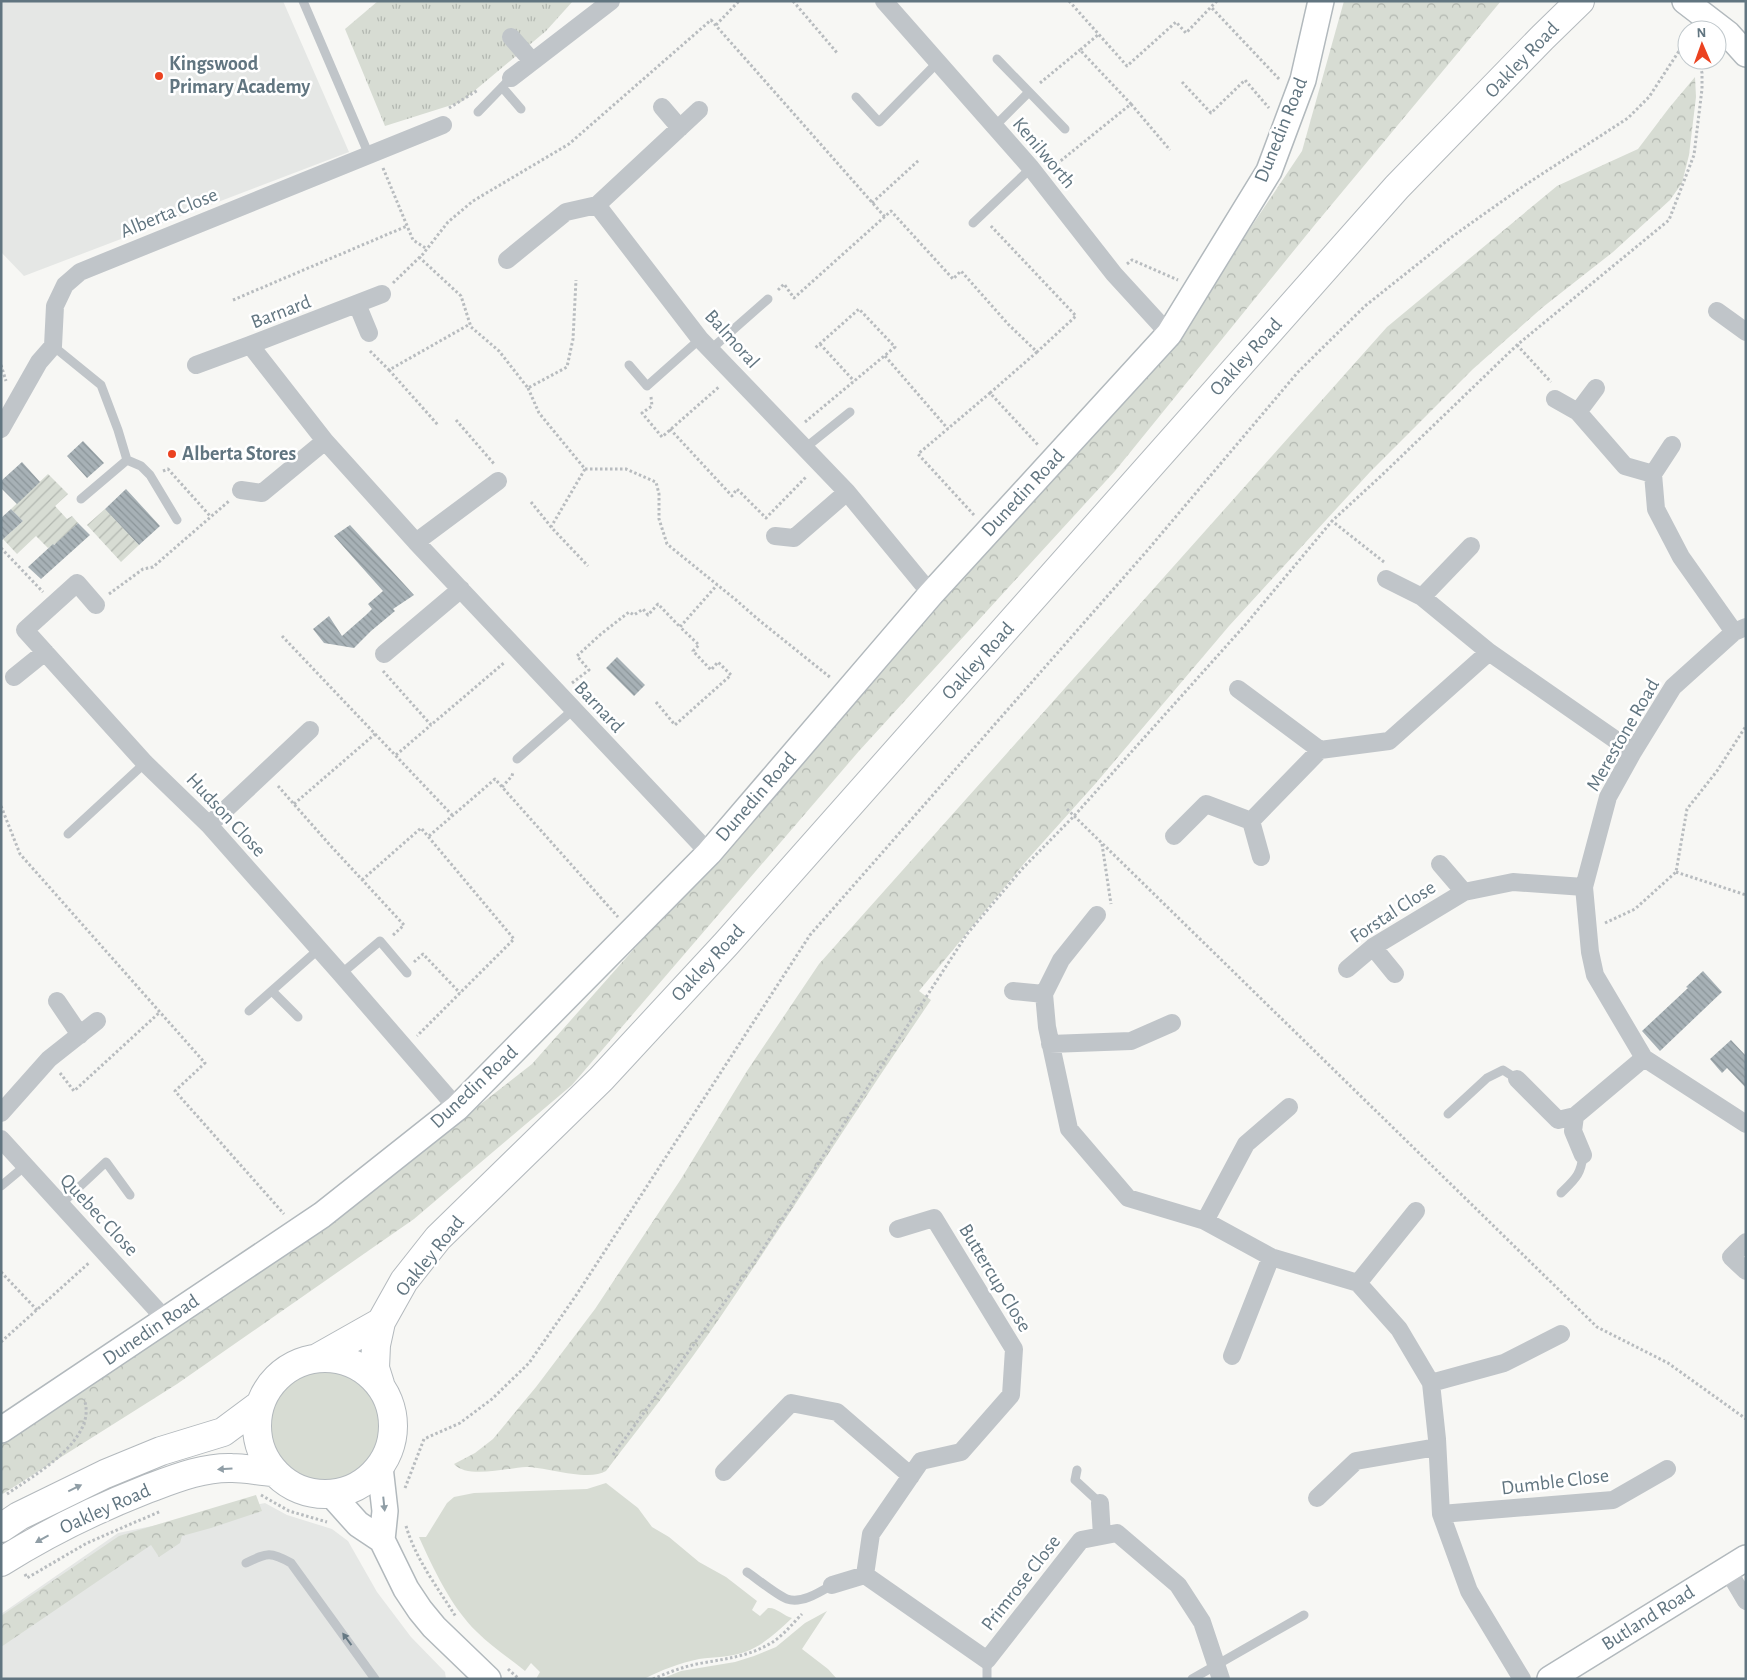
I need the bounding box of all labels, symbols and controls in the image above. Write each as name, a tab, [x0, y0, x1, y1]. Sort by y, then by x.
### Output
street label: Oakley Road	[1481, 18, 1563, 102]
north arrow	[1677, 20, 1727, 70]
text: N	[1696, 26, 1707, 40]
place label: Kingswood Primary Academy	[169, 54, 310, 97]
marker: Kingswood Primary Academy	[153, 70, 165, 82]
street label: Dunedin Road	[1251, 75, 1311, 185]
street label: Kenilworth	[1009, 114, 1079, 192]
street label: Alberta Close	[117, 184, 221, 242]
street label: Barnard	[248, 291, 314, 333]
street label: Balmoral	[701, 306, 763, 372]
street label: Oakley Road	[1206, 314, 1286, 400]
place label: Alberta Stores	[182, 444, 297, 464]
street label: Dunedin Road	[978, 446, 1068, 540]
marker: Alberta Stores	[166, 448, 178, 460]
street label: Oakley Road	[938, 618, 1018, 704]
street label: Merestone Road	[1583, 675, 1663, 795]
street label: Barnard	[570, 677, 628, 737]
street label: Dunedin Road	[712, 749, 800, 845]
street label: Hudson Close	[182, 769, 270, 861]
street label: Forstal Close	[1347, 877, 1439, 947]
street label: Oakley Road	[668, 921, 748, 1005]
street label: Dunedin Road	[427, 1042, 521, 1132]
street label: Quebec Close	[56, 1170, 142, 1260]
street label: Oakley Road	[392, 1212, 468, 1300]
street label: Buttercup Close	[955, 1220, 1035, 1336]
street label: Dunedin Road	[99, 1291, 203, 1369]
one-way arrow	[216, 1465, 232, 1473]
street label: Dumble Close	[1500, 1465, 1610, 1499]
street label: Oakley Road	[57, 1480, 153, 1538]
one-way arrow	[68, 1483, 82, 1491]
one-way arrow	[380, 1496, 388, 1512]
street label: Primrose Close	[978, 1531, 1064, 1635]
one-way arrow	[35, 1534, 48, 1543]
street label: Butland Road	[1598, 1582, 1698, 1654]
one-way arrow	[342, 1633, 353, 1646]

